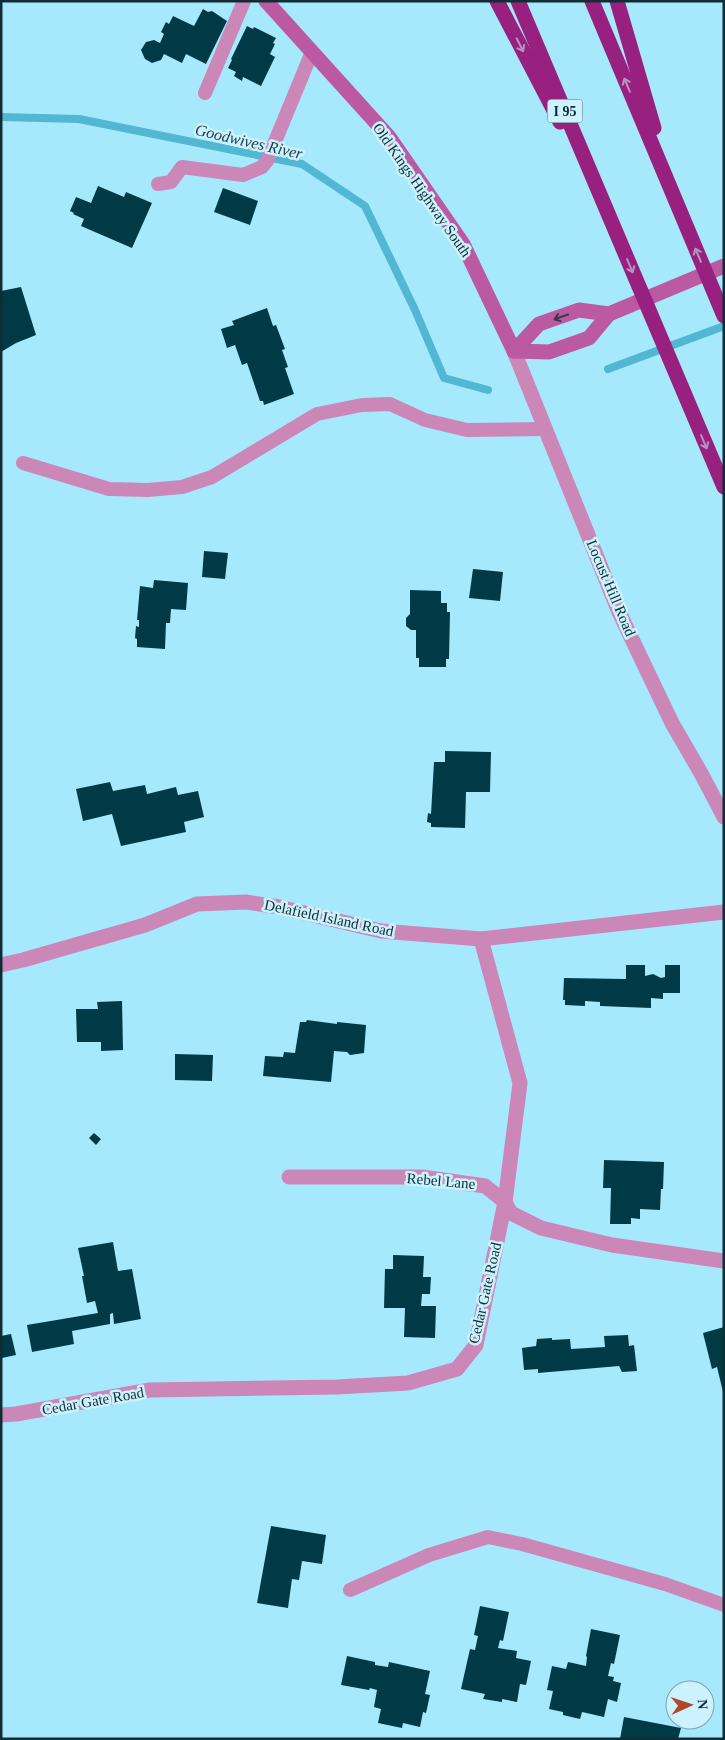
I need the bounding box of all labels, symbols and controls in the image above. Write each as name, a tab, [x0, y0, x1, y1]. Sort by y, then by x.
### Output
one-way arrow	[515, 37, 525, 52]
one-way arrow	[621, 78, 631, 93]
road number: I 95	[548, 100, 582, 122]
street label: Old Kings Highway South	[370, 120, 475, 260]
water label: Goodwives River	[194, 121, 305, 162]
one-way arrow	[693, 248, 703, 263]
one-way arrow	[625, 258, 635, 273]
one-way arrow	[554, 313, 569, 322]
one-way arrow	[700, 434, 710, 449]
street label: Locust Hill Road	[583, 537, 639, 639]
street label: Delafield Island Road	[263, 896, 396, 940]
street label: Rebel Lane	[406, 1170, 476, 1192]
street label: Cedar Gate Road	[466, 1240, 505, 1345]
street label: Cedar Gate Road	[41, 1384, 146, 1418]
north arrow	[665, 1680, 715, 1730]
text: N	[695, 1699, 710, 1710]

